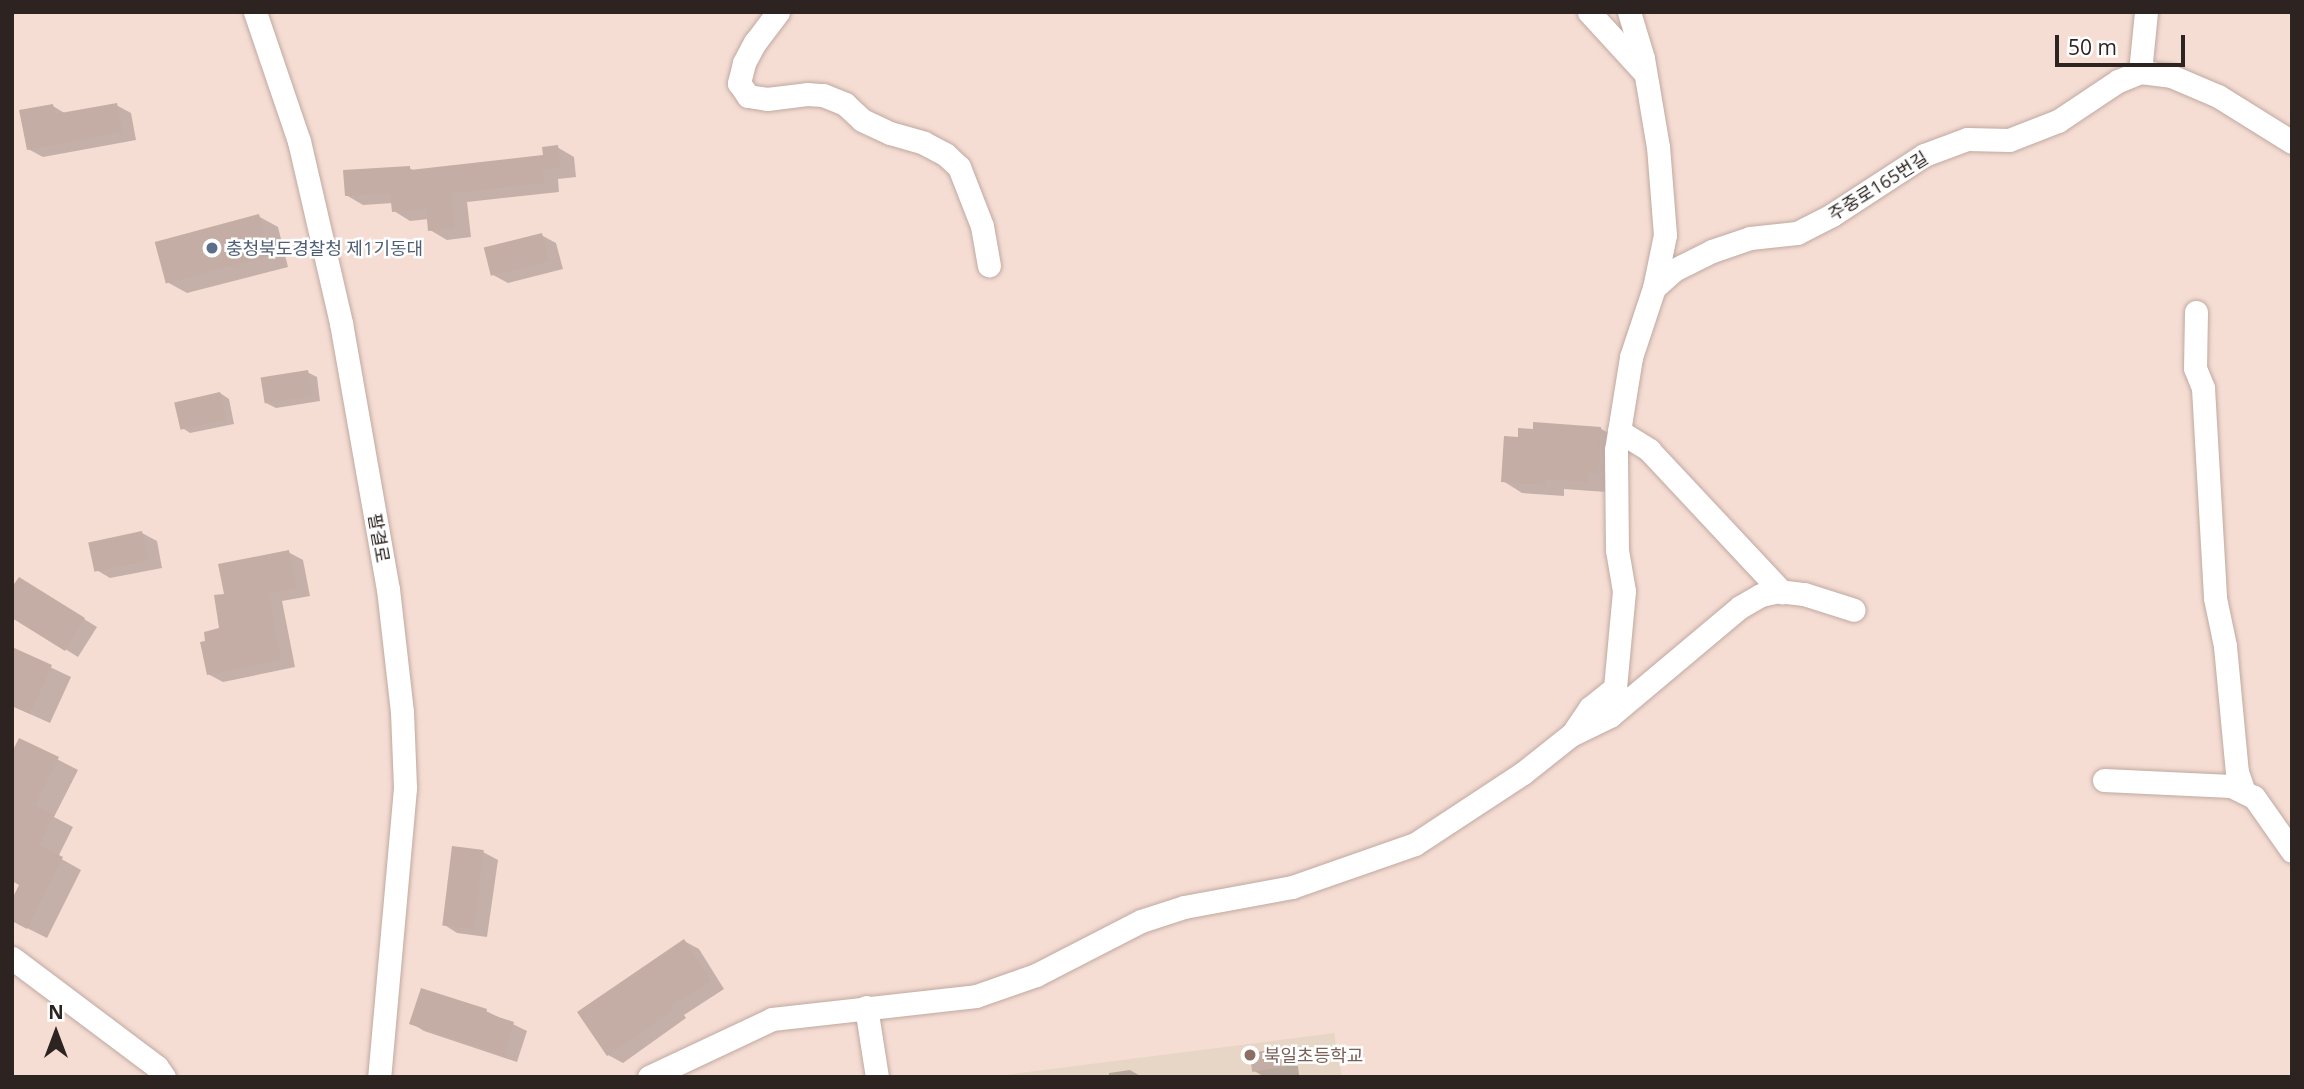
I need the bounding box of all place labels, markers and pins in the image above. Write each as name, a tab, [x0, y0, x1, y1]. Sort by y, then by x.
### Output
place label: 충청북도경찰청 제1기동대	[226, 237, 423, 259]
marker: 충청북도경찰청 제1기동대	[204, 240, 220, 256]
place label: 북일초등학교	[1264, 1044, 1363, 1066]
marker: 북일초등학교	[1242, 1047, 1258, 1063]

